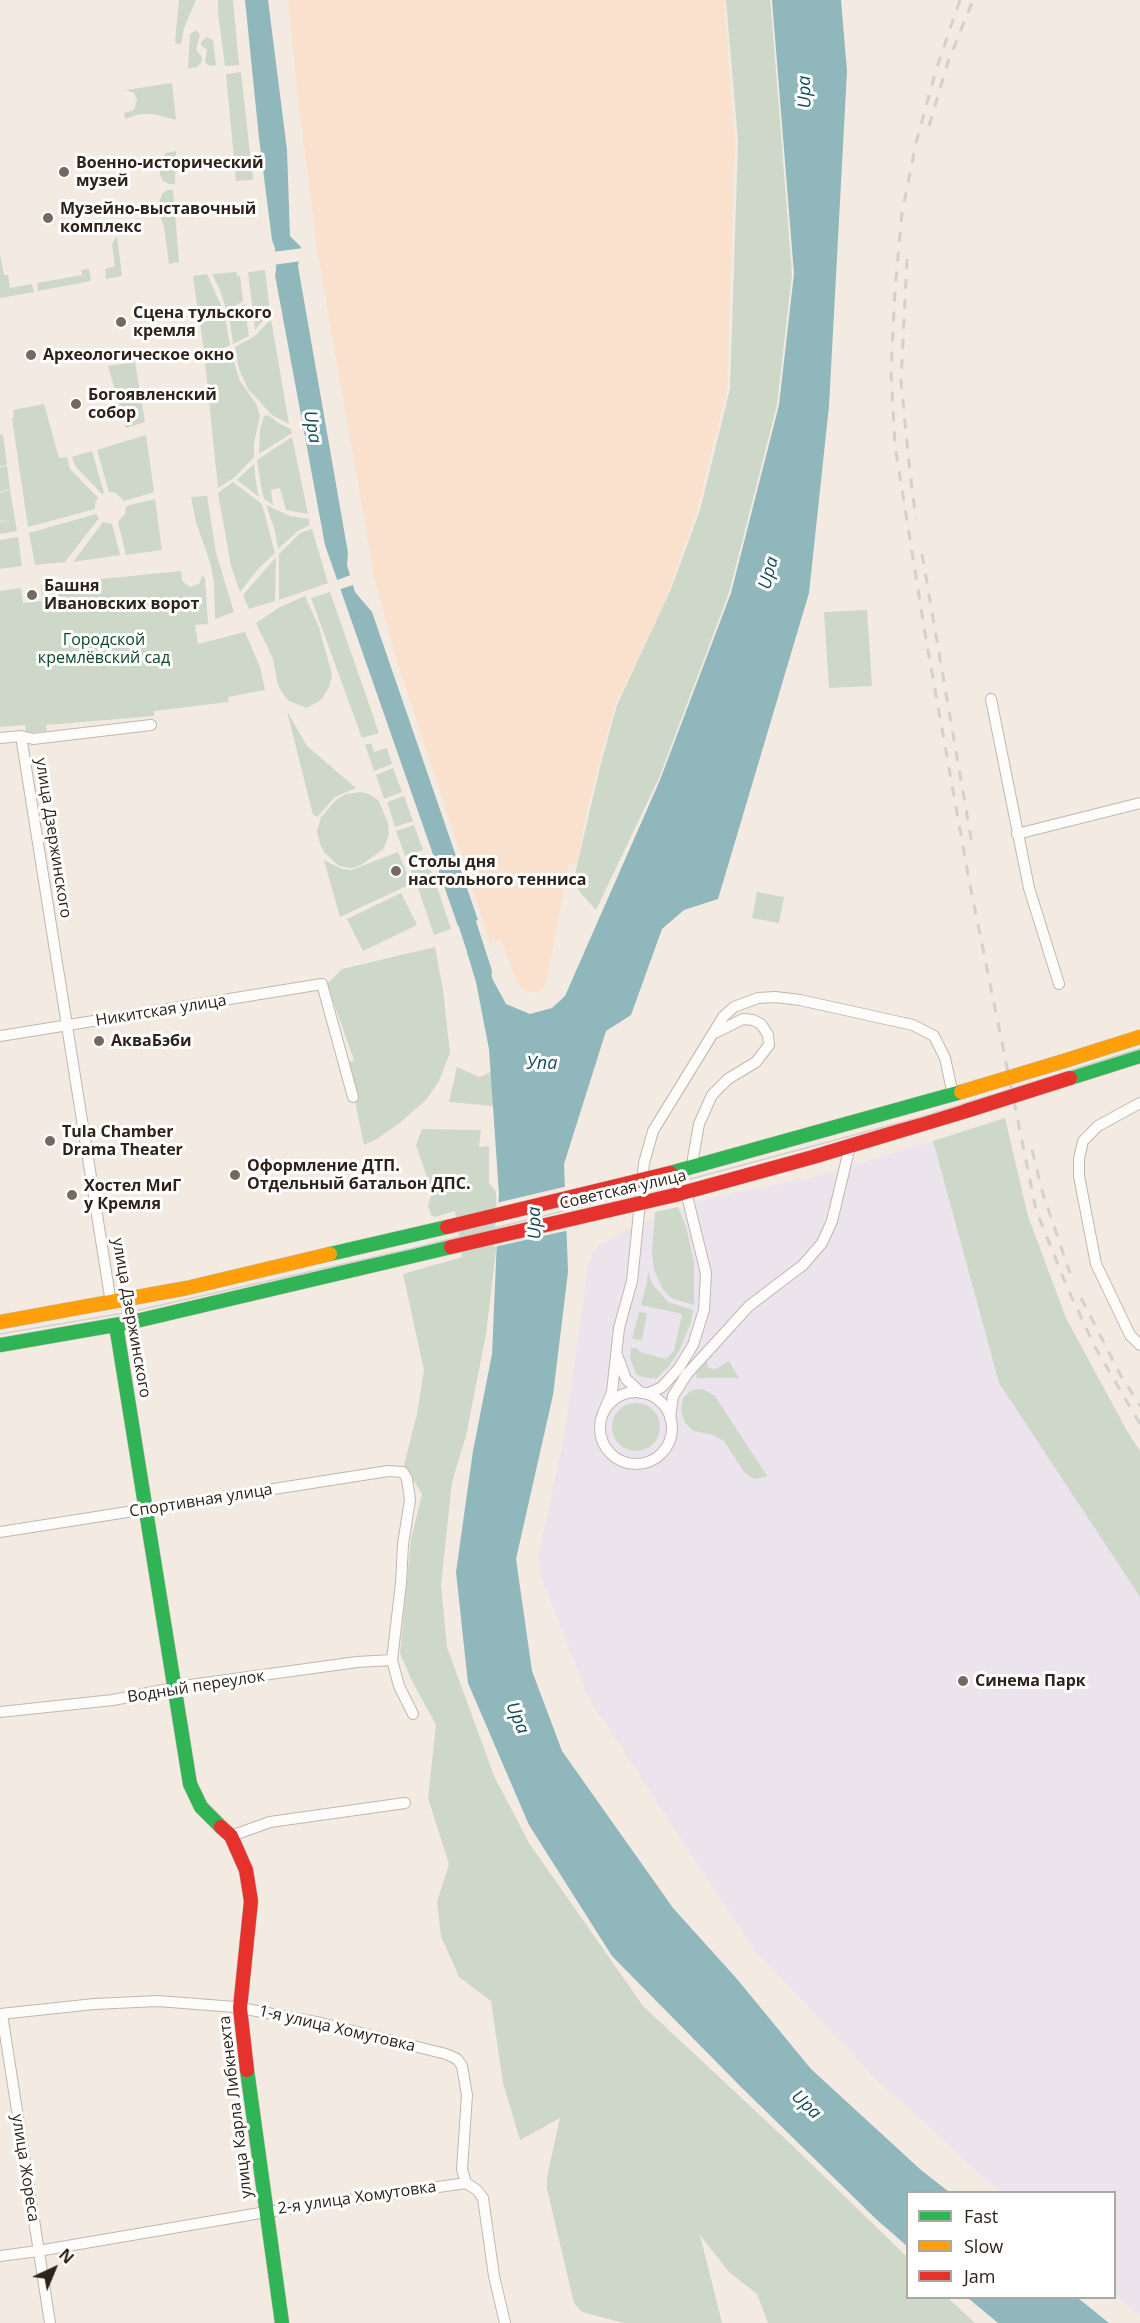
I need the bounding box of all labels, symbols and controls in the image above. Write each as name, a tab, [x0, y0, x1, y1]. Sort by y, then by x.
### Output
water label: Upa	[794, 75, 816, 109]
place label: Военно-исторический музей	[76, 153, 264, 191]
marker: Военно-исторический музей	[57, 165, 71, 179]
place label: Музейно-выставочный комплекс	[60, 199, 256, 237]
marker: Музейно-выставочный комплекс	[41, 211, 55, 225]
place label: Сцена тульского кремля	[133, 303, 272, 341]
marker: Сцена тульского кремля	[114, 315, 128, 329]
place label: Археологическое окно	[43, 345, 234, 365]
marker: Археологическое окно	[24, 348, 38, 362]
place label: Богоявленский собор	[88, 385, 217, 423]
marker: Богоявленский собор	[69, 397, 83, 411]
water label: Upa	[299, 409, 325, 445]
water label: Upa	[754, 554, 784, 592]
place label: Башня Ивановских ворот	[44, 576, 199, 614]
marker: Башня Ивановских ворот	[25, 588, 39, 602]
park label: Городской кремлёвский сад	[38, 630, 170, 668]
street label: улица Дзержинского	[31, 756, 75, 920]
place label: Cтолы дня настольного тенниса	[408, 852, 586, 890]
marker: Cтолы дня настольного тенниса	[389, 864, 403, 878]
street label: Никитская улица	[94, 991, 228, 1031]
place label: АкваБэби	[111, 1031, 192, 1051]
marker: АкваБэби	[92, 1034, 106, 1048]
water label: Упа	[527, 1053, 557, 1075]
place label: Tula Chamber Drama Theater	[62, 1122, 183, 1160]
marker: Tula Chamber Drama Theater	[43, 1134, 57, 1148]
place label: Оформление ДТП. Отдельный батальон ДПС.	[247, 1156, 471, 1194]
street label: Советская улица	[558, 1166, 688, 1214]
marker: Оформление ДТП. Отдельный батальон ДПС.	[228, 1168, 242, 1182]
place label: Хостел МиГ у Кремля	[84, 1176, 181, 1214]
marker: Хостел МиГ у Кремля	[65, 1188, 79, 1202]
water label: Upa	[524, 1206, 546, 1240]
street label: улица Дзержинского	[107, 1237, 155, 1399]
street label: Спортивная улица	[128, 1480, 274, 1522]
street label: Водный переулок	[126, 1667, 266, 1707]
place label: Синема Парк	[975, 1671, 1086, 1691]
marker: Синема Парк	[956, 1674, 970, 1688]
water label: Upa	[501, 1699, 533, 1737]
street label: 1-я улица Хомутовка	[257, 2002, 417, 2056]
street label: улица Карла Либкнехта	[215, 2014, 257, 2200]
water label: Upa	[787, 2086, 825, 2124]
street label: улица Жореса	[7, 2113, 43, 2223]
street label: 2-я улица Хомутовка	[277, 2177, 437, 2219]
legend	[906, 2191, 1116, 2299]
text: Fast	[964, 2204, 998, 2228]
text: Slow	[964, 2234, 1003, 2258]
north arrow	[24, 2239, 84, 2299]
text: N	[54, 2244, 79, 2268]
text: Jam	[964, 2264, 996, 2288]

